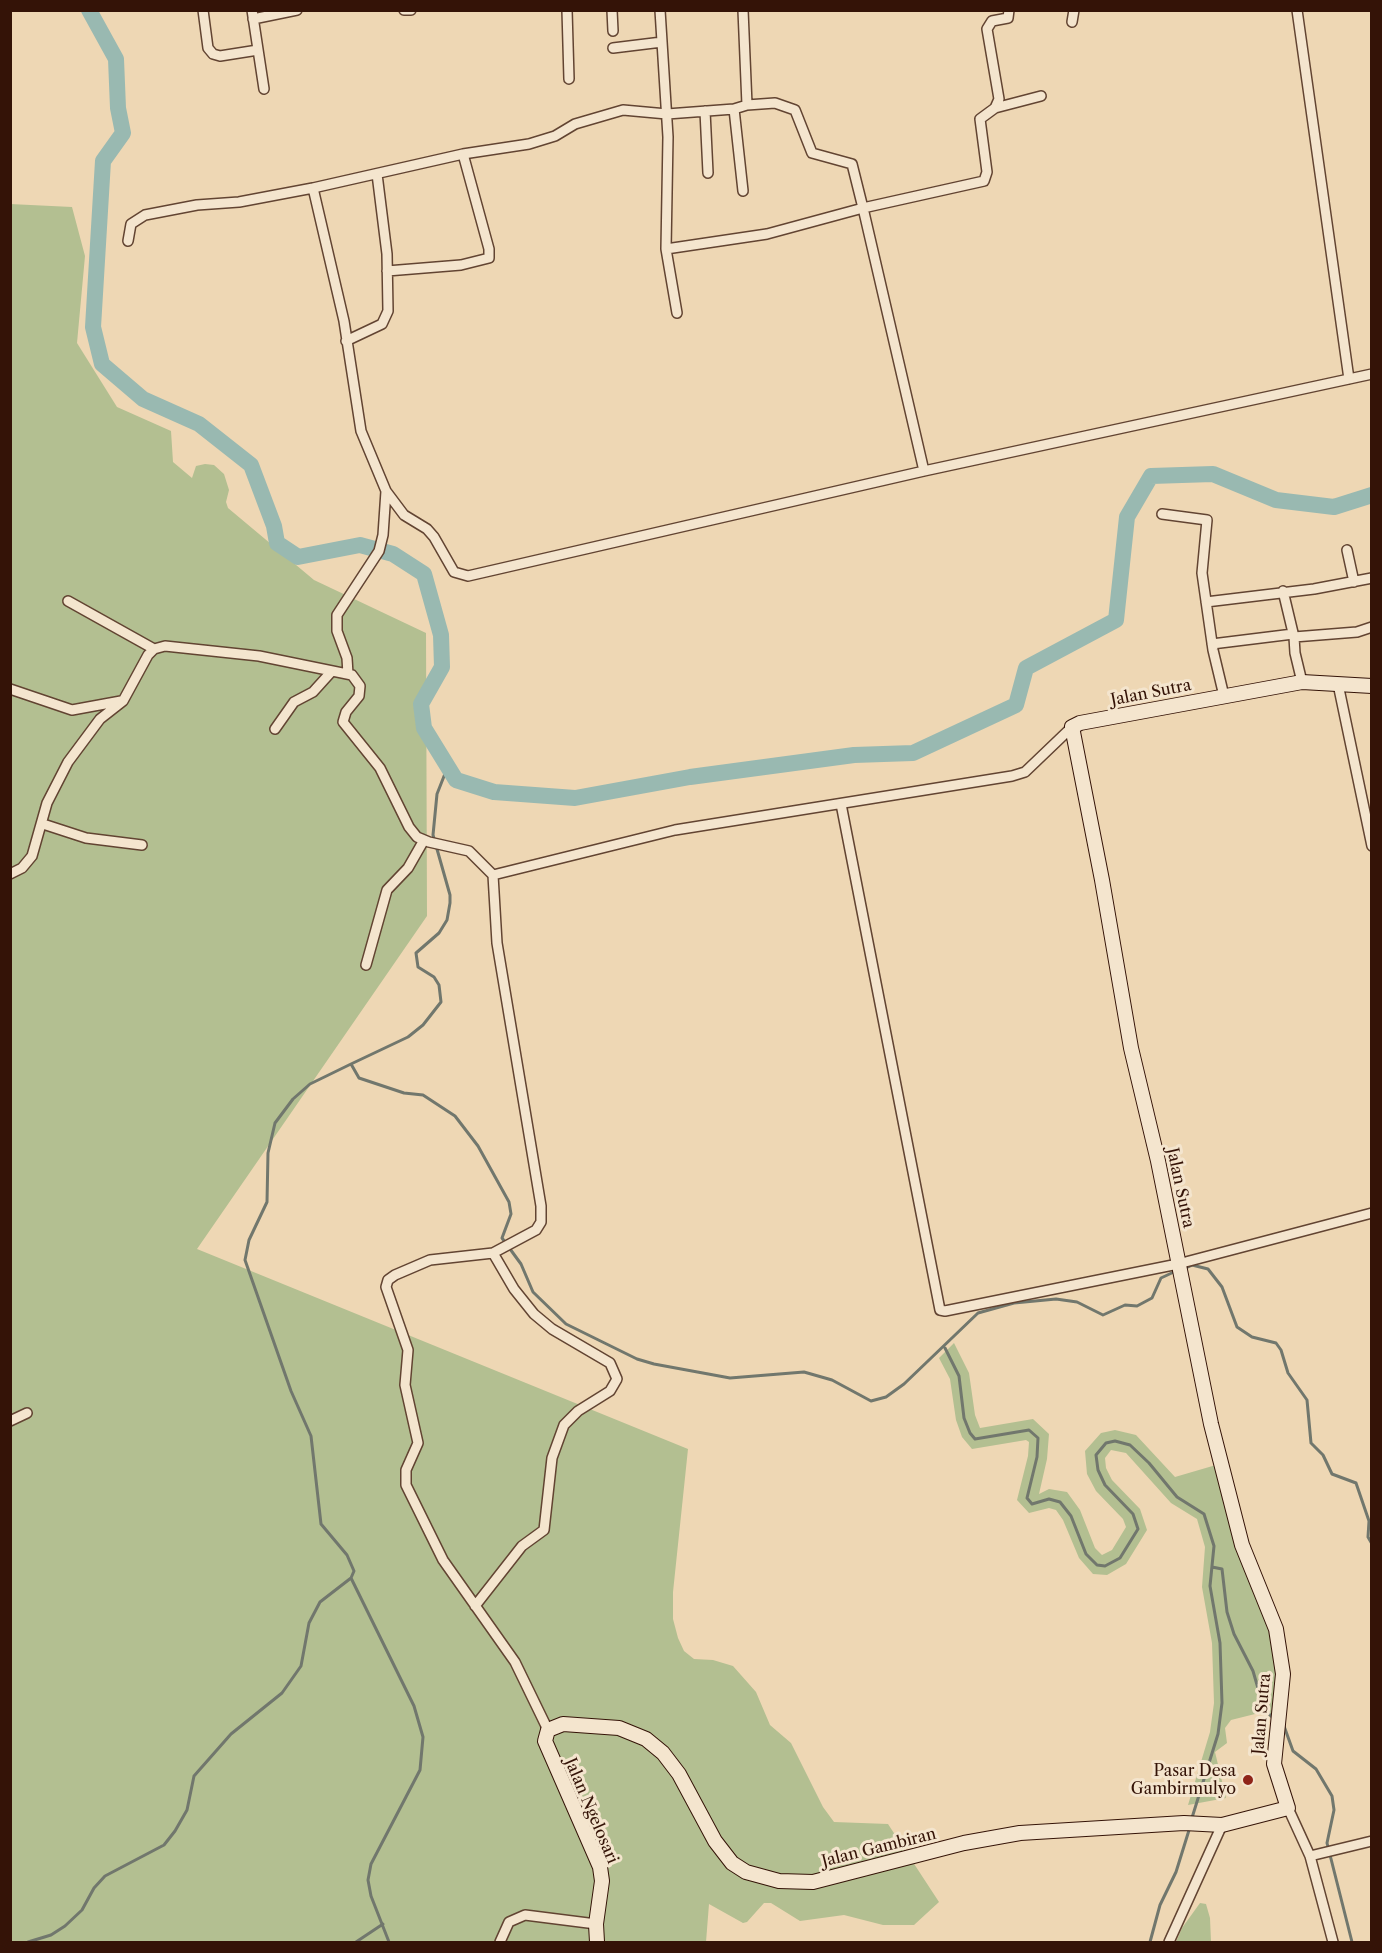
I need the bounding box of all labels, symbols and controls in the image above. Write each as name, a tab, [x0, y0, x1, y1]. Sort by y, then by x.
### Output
street label: Jalan Sutra	[1109, 676, 1193, 710]
street label: Jalan Sutra	[1162, 1146, 1198, 1230]
street label: Jalan Sutra	[1249, 1673, 1275, 1755]
street label: Jalan Ngelosari	[560, 1755, 622, 1867]
place label: Pasar Desa Gambirmulyo	[1131, 1761, 1236, 1799]
marker: Pasar Desa Gambirmulyo	[1241, 1773, 1255, 1787]
street label: Jalan Gambiran	[820, 1825, 938, 1871]

